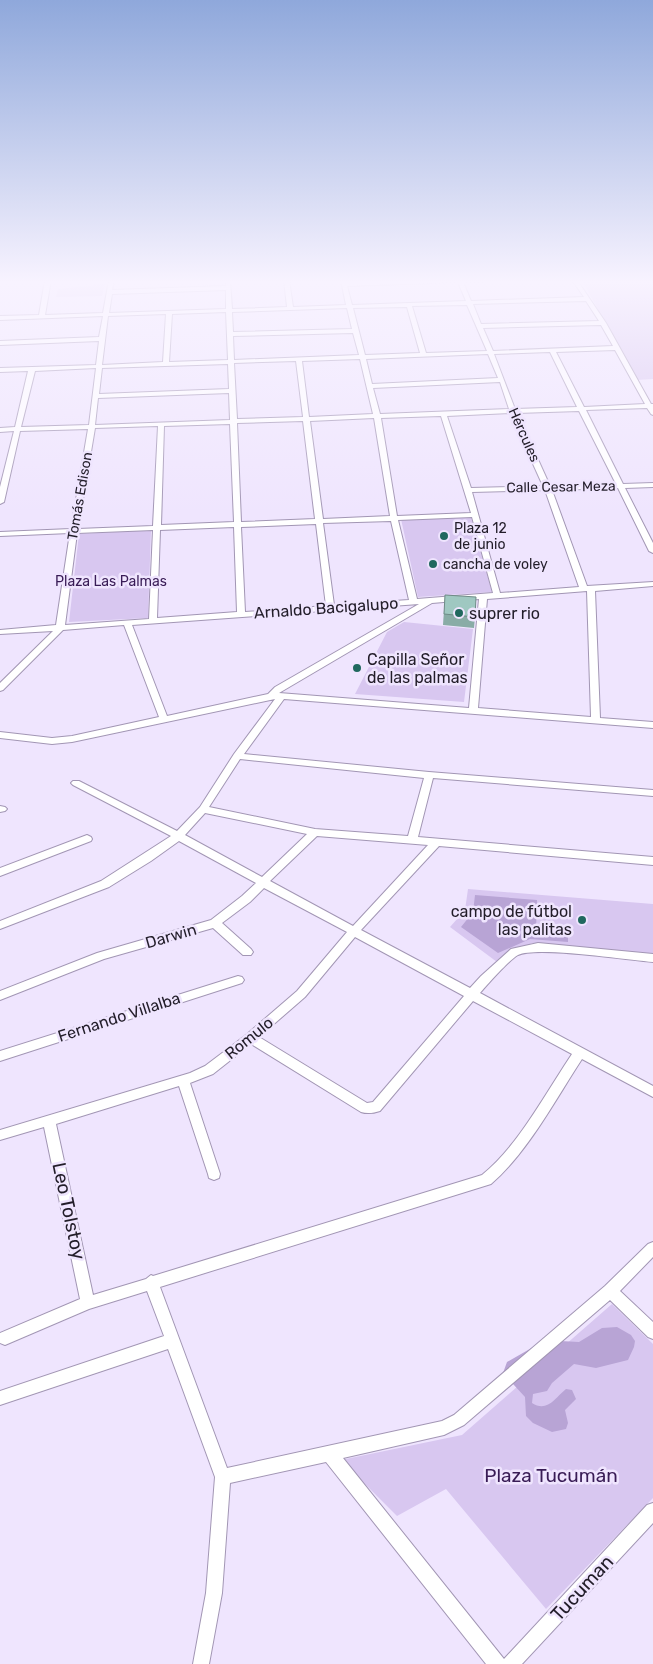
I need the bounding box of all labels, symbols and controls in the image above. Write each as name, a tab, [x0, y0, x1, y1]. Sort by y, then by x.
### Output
street label: Hércules	[505, 405, 543, 465]
street label: Tomás Edison	[64, 451, 96, 541]
street label: Calle Cesar Meza	[506, 478, 616, 496]
place label: Plaza 12 de junio	[454, 520, 507, 553]
marker: Plaza 12 de junio	[438, 530, 450, 542]
place label: cancha de voley	[443, 556, 548, 573]
marker: cancha de voley	[427, 558, 439, 570]
park label: Plaza Las Palmas	[55, 573, 167, 590]
street label: Arnaldo Bacigalupo	[253, 593, 399, 623]
place label: suprer rio	[469, 604, 540, 623]
marker: suprer rio	[453, 607, 465, 619]
place label: Capilla Señor de las palmas	[367, 650, 468, 687]
marker: Capilla Señor de las palmas	[351, 662, 363, 674]
place label: campo de fútbol las palitas	[451, 902, 572, 939]
marker: campo de fútbol las palitas	[576, 914, 588, 926]
street label: Darwin	[143, 920, 199, 952]
street label: Fernando Villalba	[55, 988, 183, 1046]
street label: Romulo	[221, 1013, 277, 1063]
street label: Leo Tolstoy	[47, 1160, 91, 1262]
park label: Plaza Tucumán	[484, 1464, 618, 1487]
street label: Tucuman	[546, 1550, 618, 1626]

